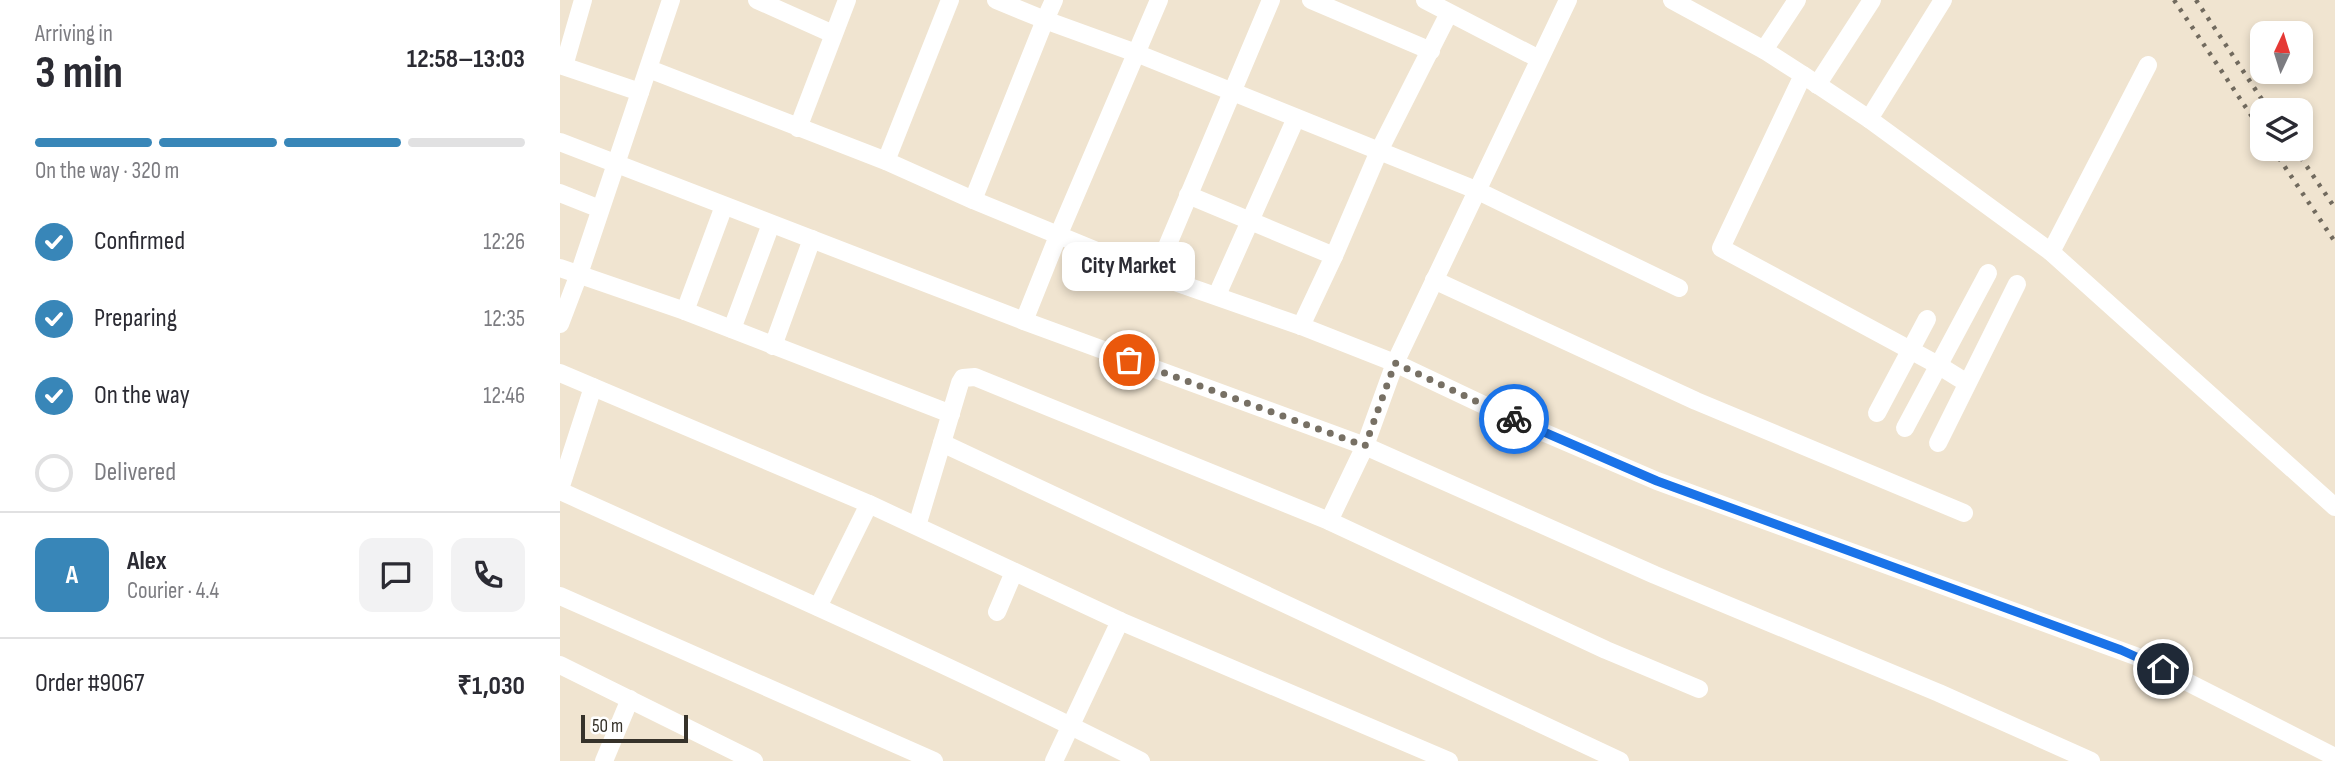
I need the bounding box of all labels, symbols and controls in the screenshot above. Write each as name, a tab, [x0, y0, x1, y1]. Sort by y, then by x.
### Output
text: Arriving in	[35, 20, 113, 48]
north arrow	[2250, 21, 2314, 84]
map controls	[2250, 21, 2313, 161]
text: 12:58–13:03	[407, 44, 525, 75]
text: 3 min	[35, 46, 123, 101]
button: layers	[2250, 98, 2313, 161]
text: On the way · 320 m	[35, 157, 179, 185]
icon: check	[35, 223, 73, 261]
text: Confirmed	[94, 226, 185, 257]
text: 12:26	[483, 228, 525, 256]
callout: City Market	[1063, 241, 1196, 290]
text: City Market	[1081, 252, 1176, 280]
icon: check	[35, 300, 73, 338]
text: Preparing	[94, 303, 177, 334]
text: 12:35	[484, 305, 525, 333]
pin	[1099, 330, 1159, 390]
icon: bag	[1110, 341, 1148, 379]
icon: check	[35, 377, 73, 415]
text: On the way	[94, 380, 190, 411]
text: 12:46	[483, 382, 525, 410]
courier	[1479, 384, 1549, 454]
icon: bike	[1495, 400, 1533, 438]
text: Delivered	[94, 457, 176, 488]
button: chat	[359, 538, 433, 612]
button: phone	[451, 538, 525, 612]
text: Alex	[127, 546, 167, 577]
text: A	[66, 560, 78, 591]
text: Courier · 4.4	[127, 577, 219, 605]
pin	[2133, 639, 2193, 699]
icon: home	[2144, 650, 2182, 688]
text: Order #9067	[35, 668, 145, 699]
text: ₹1,030	[457, 671, 525, 702]
scale bar	[581, 712, 688, 744]
text: 50 m	[592, 715, 623, 738]

